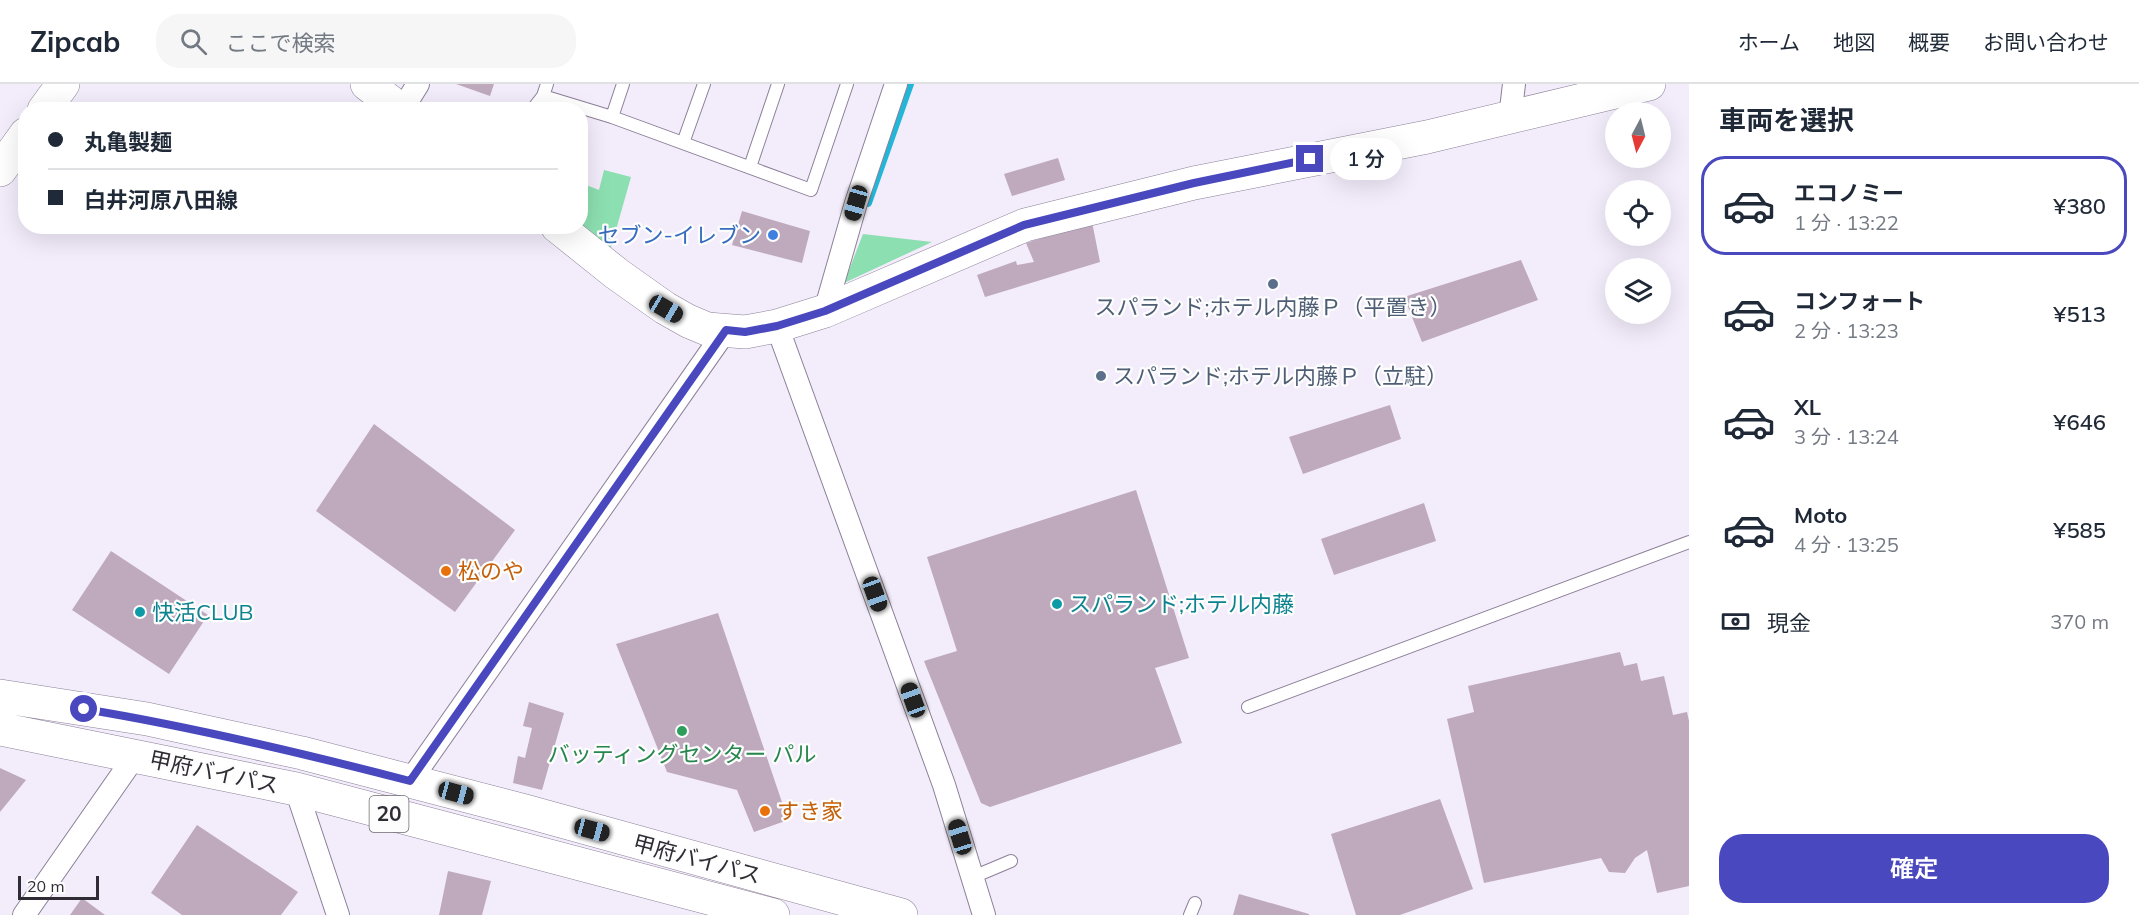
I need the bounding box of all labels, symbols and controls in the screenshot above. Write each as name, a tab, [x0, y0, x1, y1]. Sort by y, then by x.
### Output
search box	[156, 14, 576, 68]
text: Zipcab	[30, 24, 120, 59]
icon: search	[177, 25, 210, 58]
text: ここで検索	[225, 29, 335, 57]
text: ホーム	[1738, 29, 1800, 55]
text: 地図	[1833, 29, 1875, 55]
text: 概要	[1908, 29, 1950, 55]
text: お問い合わせ	[1983, 29, 2109, 55]
north arrow	[1605, 102, 1671, 168]
map controls	[1605, 102, 1671, 324]
text: 車両を選択	[1719, 103, 1854, 137]
text: 丸亀製麺	[84, 128, 172, 156]
callout: 1 分	[1331, 138, 1403, 180]
route end	[1296, 145, 1323, 172]
text: 1 分	[1347, 146, 1385, 171]
icon: car	[1722, 179, 1776, 233]
text: エコノミー	[1794, 179, 1904, 207]
button: locate	[1605, 180, 1671, 246]
car	[842, 183, 870, 223]
text: 白井河原八田線	[84, 186, 238, 214]
text: ¥380	[2053, 192, 2106, 220]
text: 1 分 · 13:22	[1794, 210, 1899, 235]
place label: セブン-イレブン	[598, 221, 761, 249]
marker: セブン-イレブン	[766, 228, 780, 242]
button: layers	[1605, 258, 1671, 324]
marker: スパランド;ホテル内藤Ｐ（平置き）	[1266, 277, 1280, 291]
icon: car	[1722, 287, 1776, 341]
text: コンフォート	[1794, 287, 1925, 315]
car	[646, 292, 686, 326]
place label: スパランド;ホテル内藤Ｐ（平置き）	[1094, 293, 1452, 321]
text: ¥513	[2053, 300, 2106, 328]
text: 2 分 · 13:23	[1794, 318, 1899, 343]
place label: スパランド;ホテル内藤Ｐ（立駐）	[1113, 362, 1448, 390]
marker: スパランド;ホテル内藤Ｐ（立駐）	[1094, 369, 1108, 383]
text: XL	[1794, 393, 1821, 421]
icon: car	[1722, 395, 1776, 449]
text: ¥646	[2053, 408, 2106, 436]
text: 3 分 · 13:24	[1794, 424, 1899, 449]
text: Moto	[1794, 501, 1847, 529]
icon: car	[1722, 503, 1776, 557]
text: ¥585	[2053, 516, 2106, 544]
text: 4 分 · 13:25	[1794, 532, 1899, 557]
place label: 松のや	[458, 557, 524, 585]
marker: 松のや	[439, 564, 453, 578]
car	[860, 574, 890, 614]
place label: スパランド;ホテル内藤	[1069, 590, 1294, 618]
marker: スパランド;ホテル内藤	[1050, 597, 1064, 611]
place label: 快活CLUB	[152, 598, 253, 626]
marker: 快活CLUB	[133, 605, 147, 619]
icon: cash	[1719, 605, 1752, 638]
text: 現金	[1767, 609, 1811, 637]
text: 370 m	[2050, 609, 2109, 634]
car	[898, 680, 928, 720]
route start	[70, 695, 97, 722]
marker: バッティングセンター パル	[675, 724, 689, 738]
place label: バッティングセンター パル	[548, 740, 816, 768]
street label: 甲府バイパス	[147, 745, 281, 799]
car	[436, 780, 476, 806]
road number: 20	[370, 796, 408, 832]
place label: すき家	[777, 797, 843, 825]
marker: すき家	[758, 804, 772, 818]
car	[572, 817, 612, 843]
car	[946, 817, 974, 857]
street label: 甲府バイパス	[630, 828, 764, 890]
button: 確定	[1719, 834, 2109, 903]
scale bar	[18, 873, 99, 900]
text: 20 m	[27, 876, 64, 896]

